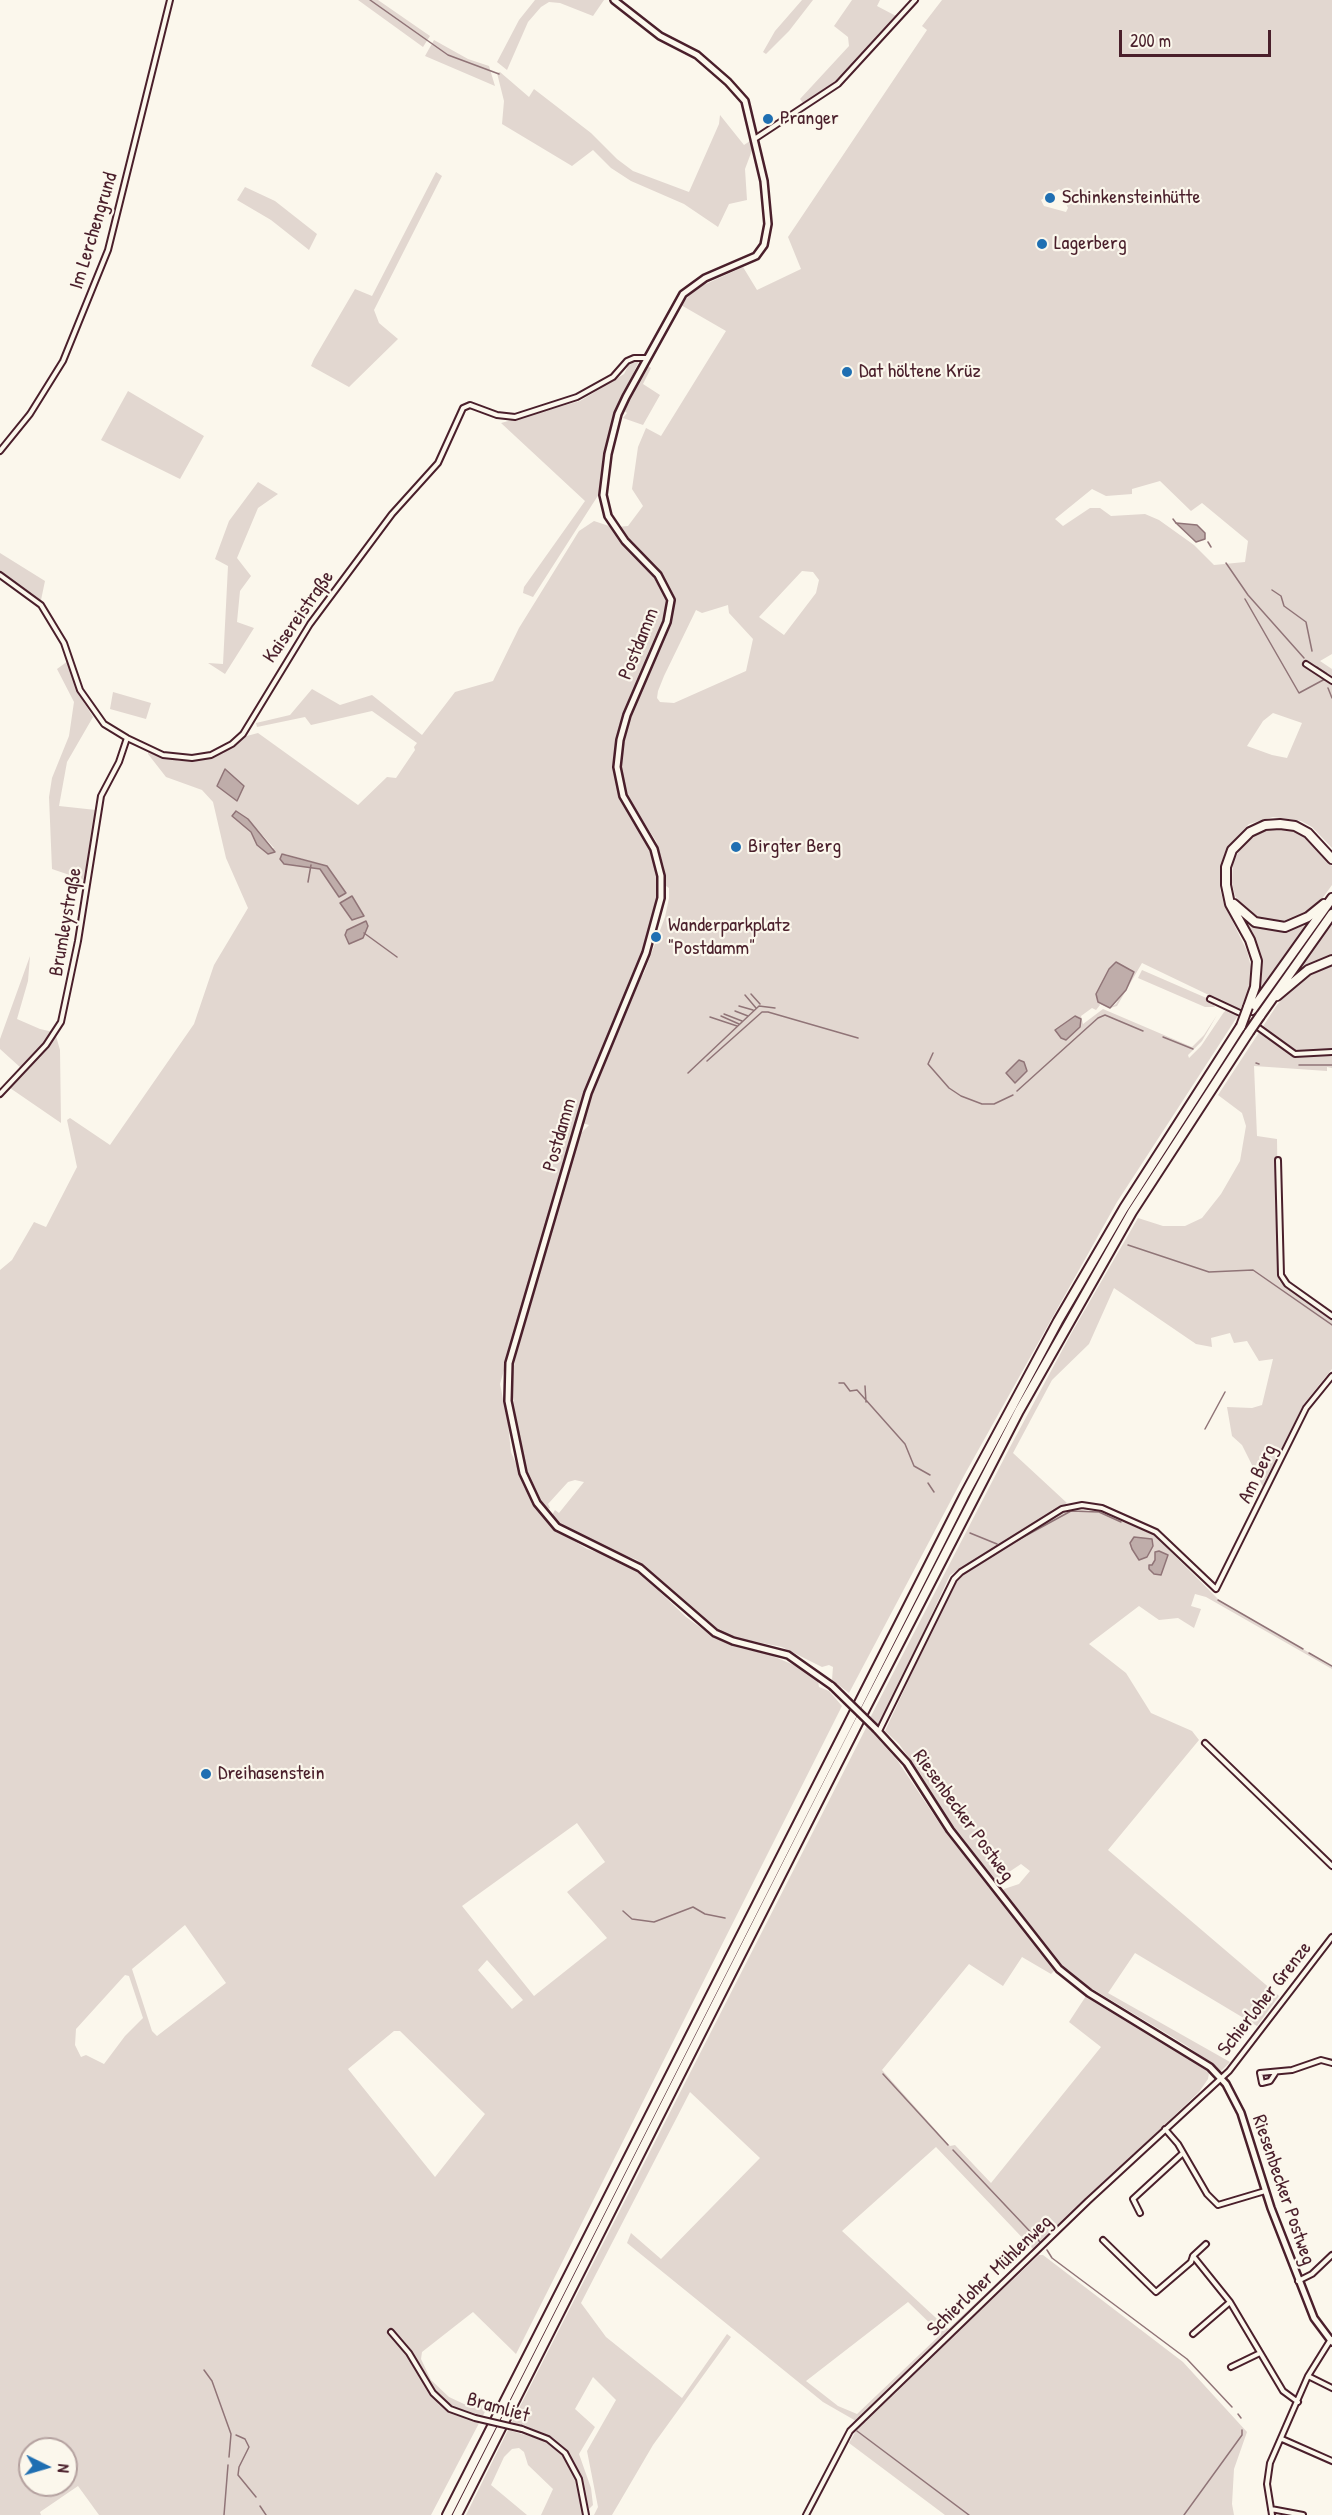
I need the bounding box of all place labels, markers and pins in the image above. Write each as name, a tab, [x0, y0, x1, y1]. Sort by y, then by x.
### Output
place label: Pranger	[780, 107, 839, 131]
marker: Pranger	[761, 112, 775, 126]
place label: Schinkensteinhütte	[1062, 186, 1200, 210]
marker: Schinkensteinhütte	[1043, 191, 1057, 205]
place label: Lagerberg	[1054, 232, 1127, 256]
marker: Lagerberg	[1035, 237, 1049, 251]
place label: Dat höltene Krüz	[859, 360, 981, 384]
marker: Dat höltene Krüz	[840, 365, 854, 379]
place label: Birgter Berg	[748, 835, 841, 859]
marker: Birgter Berg	[729, 840, 743, 854]
place label: Wanderparkplatz "Postdamm"	[668, 914, 790, 961]
marker: Wanderparkplatz "Postdamm"	[649, 930, 663, 944]
place label: Dreihasenstein	[218, 1762, 325, 1786]
marker: Dreihasenstein	[199, 1767, 213, 1781]

